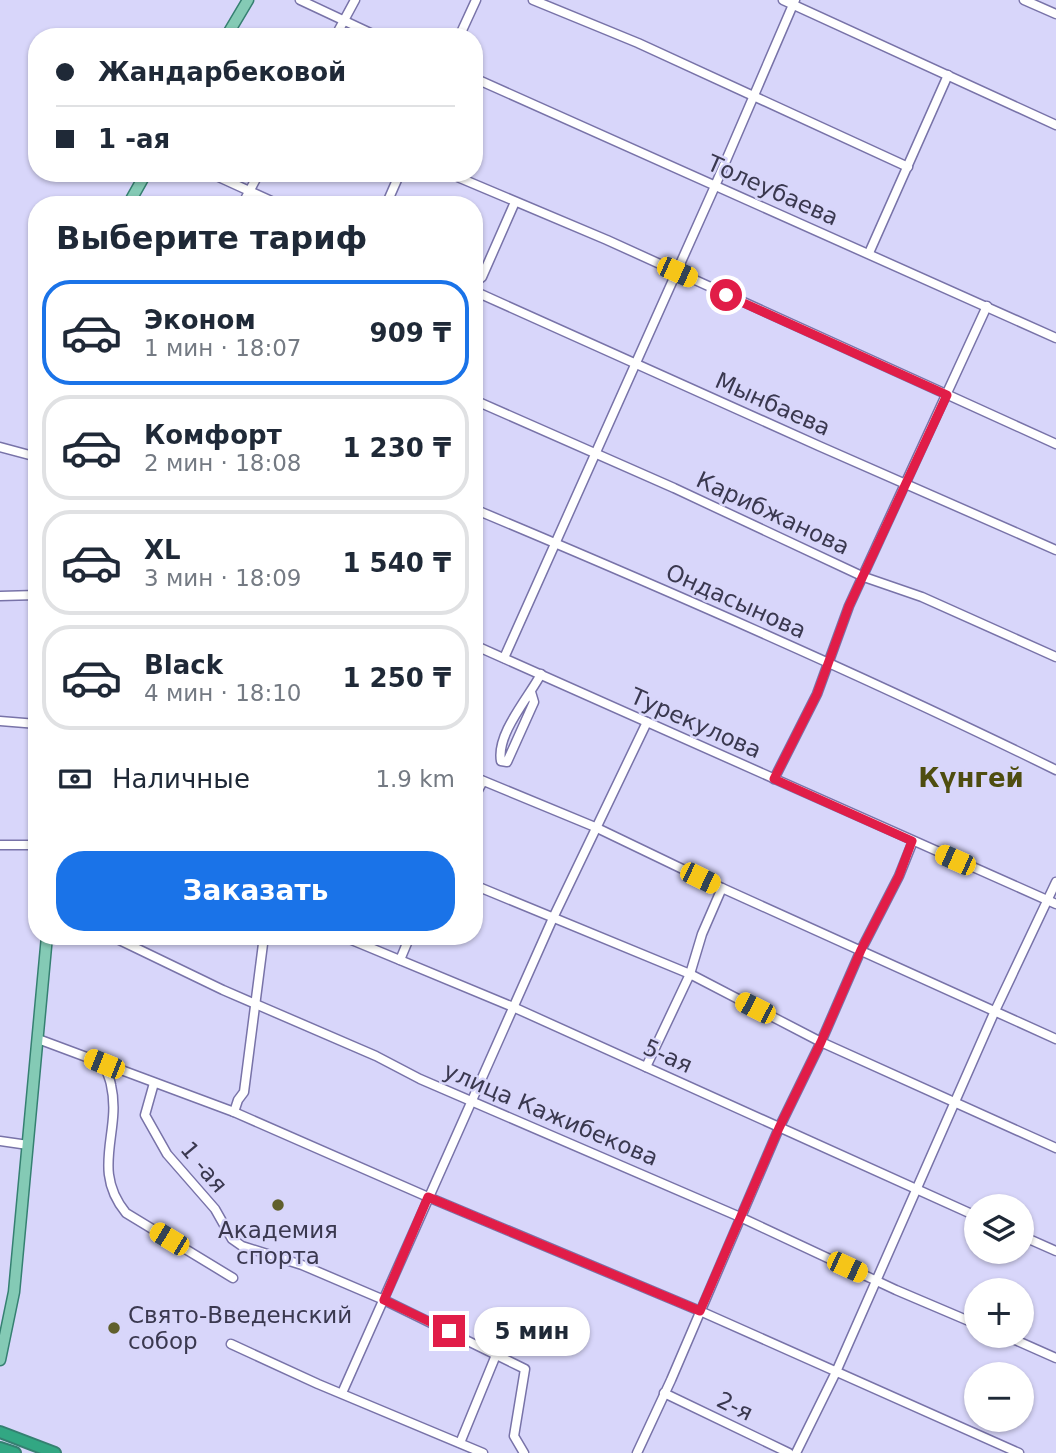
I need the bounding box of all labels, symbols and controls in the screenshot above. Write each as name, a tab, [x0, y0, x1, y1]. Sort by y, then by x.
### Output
text: Жандарбековой	[98, 57, 346, 87]
text: 1 -ая	[98, 124, 170, 154]
street label: Толеубаева	[703, 149, 843, 230]
text: Выберите тариф	[56, 219, 367, 257]
car	[654, 254, 701, 290]
route start	[710, 279, 742, 311]
icon: car	[60, 301, 123, 364]
text: Эконом	[144, 305, 256, 335]
text: 909 ₸	[370, 318, 451, 348]
text: 1 мин · 18:07	[144, 335, 302, 361]
street label: Мынбаева	[711, 367, 835, 441]
icon: car	[60, 416, 123, 479]
text: Комфорт	[144, 420, 282, 450]
text: 1 230 ₸	[342, 433, 451, 463]
text: 2 мин · 18:08	[144, 450, 302, 476]
street label: Карибжанова	[692, 466, 854, 560]
icon: car	[60, 531, 123, 594]
text: XL	[144, 535, 181, 565]
text: 1 540 ₸	[342, 548, 451, 578]
street label: Ондасынова	[662, 558, 810, 644]
text: 3 мин · 18:09	[144, 565, 302, 591]
icon: car	[60, 646, 123, 709]
text: Black	[144, 650, 223, 680]
text: 1 250 ₸	[342, 663, 451, 693]
text: 4 мин · 18:10	[144, 680, 302, 706]
street label: Турекулова	[626, 682, 765, 763]
icon: cash	[56, 760, 94, 798]
district label: Күнгей	[918, 763, 1024, 793]
text: Наличные	[112, 764, 250, 794]
text: 1.9 km	[375, 766, 455, 792]
car	[932, 842, 979, 878]
button: Заказать	[56, 851, 455, 931]
car	[677, 859, 724, 897]
car	[732, 989, 779, 1027]
street label: 5-ая	[639, 1034, 697, 1078]
car	[81, 1046, 128, 1082]
street label: улица Кажибекова	[440, 1057, 662, 1171]
street label: 1 -ая	[175, 1136, 233, 1198]
map controls	[964, 1194, 1034, 1432]
button: layers	[964, 1194, 1034, 1264]
marker: Академия спорта	[270, 1197, 286, 1213]
place label: Академия спорта	[218, 1217, 338, 1269]
car	[146, 1219, 193, 1259]
car	[824, 1249, 871, 1285]
button: +	[964, 1278, 1034, 1348]
place label: Свято-Введенский собор	[128, 1302, 352, 1354]
callout: 5 мин	[474, 1306, 589, 1356]
route end	[433, 1315, 465, 1347]
text: 5 мин	[495, 1318, 569, 1344]
marker: Свято-Введенский собор	[106, 1320, 122, 1336]
button: −	[964, 1362, 1034, 1432]
street label: 2-я	[713, 1386, 757, 1426]

